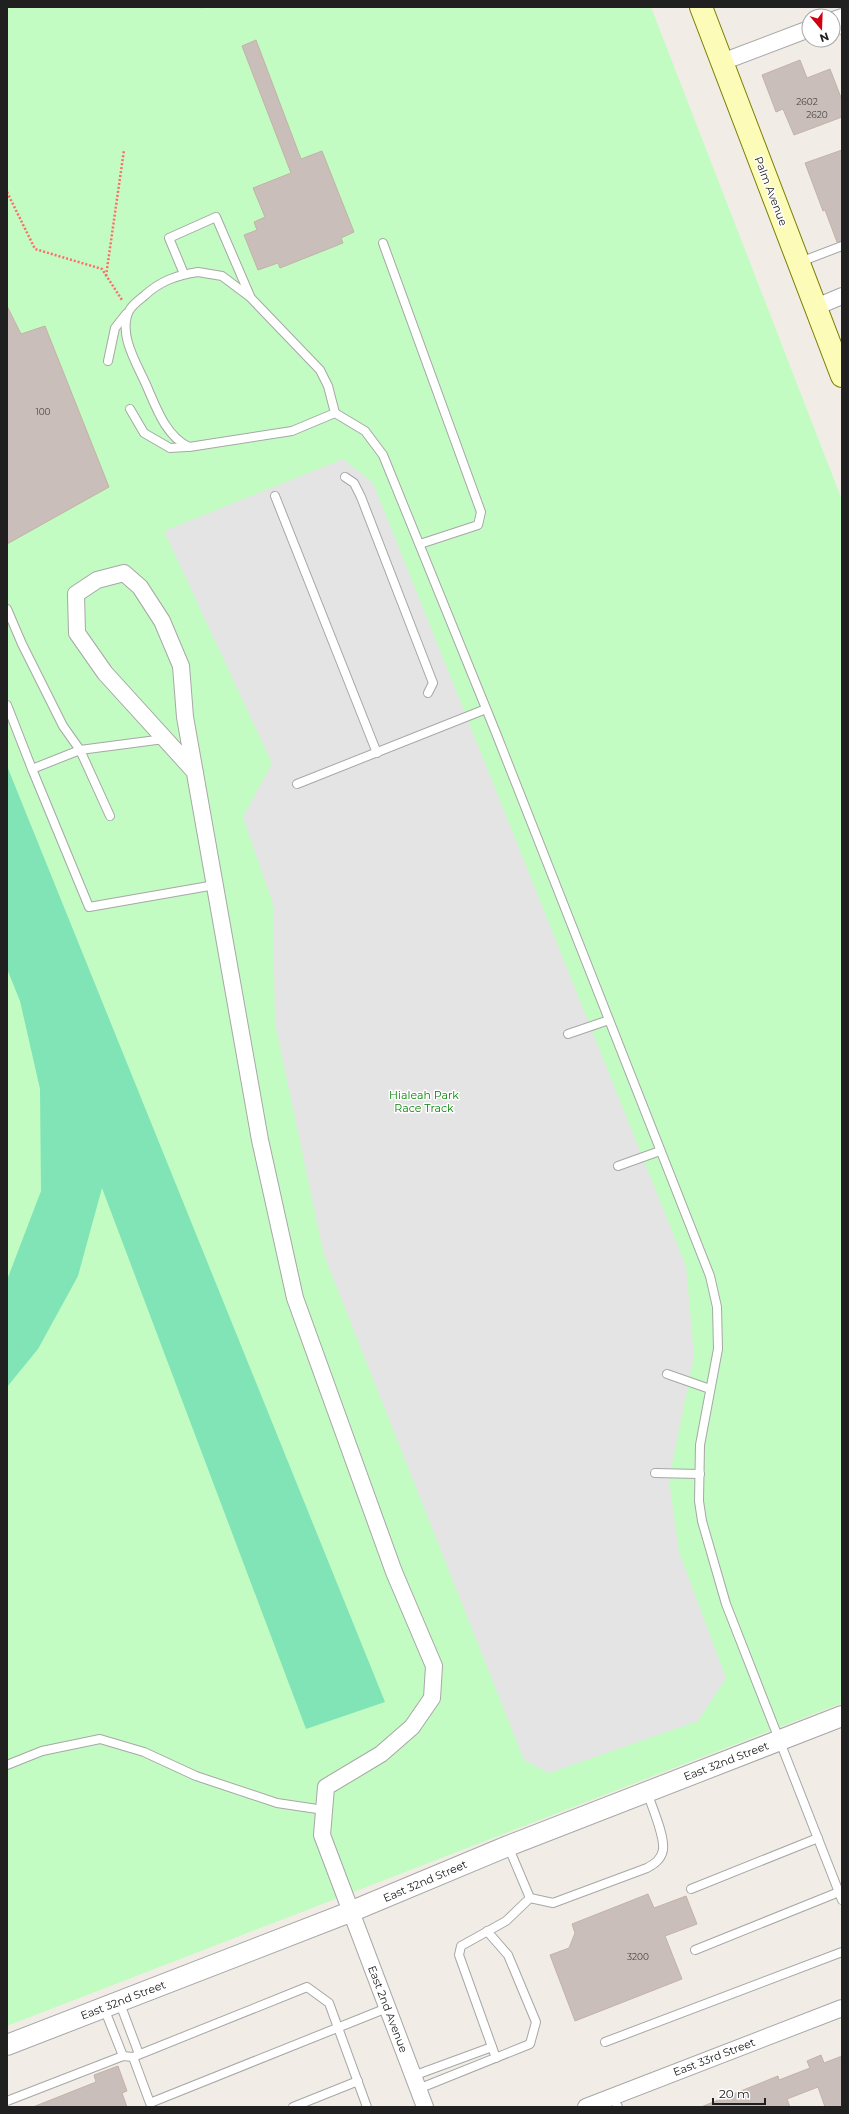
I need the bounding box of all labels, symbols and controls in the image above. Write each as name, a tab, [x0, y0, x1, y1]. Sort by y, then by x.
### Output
north arrow	[801, 8, 841, 48]
text: N	[818, 29, 831, 46]
house number: 2602	[796, 96, 818, 107]
house number: 2620	[806, 109, 828, 120]
street label: Palm Avenue	[751, 154, 791, 228]
house number: 100	[35, 406, 51, 417]
park label: Hialeah Park Race Track	[389, 1088, 459, 1115]
street label: East 32nd Street	[682, 1738, 771, 1784]
street label: East 32nd Street	[381, 1857, 470, 1905]
house number: 3200	[627, 1951, 649, 1962]
street label: East 2nd Avenue	[365, 1964, 411, 2055]
street label: East 32nd Street	[79, 1977, 168, 2023]
street label: East 33rd Street	[671, 2035, 757, 2079]
scale bar	[713, 2080, 765, 2106]
text: 20 m	[719, 2086, 750, 2101]

